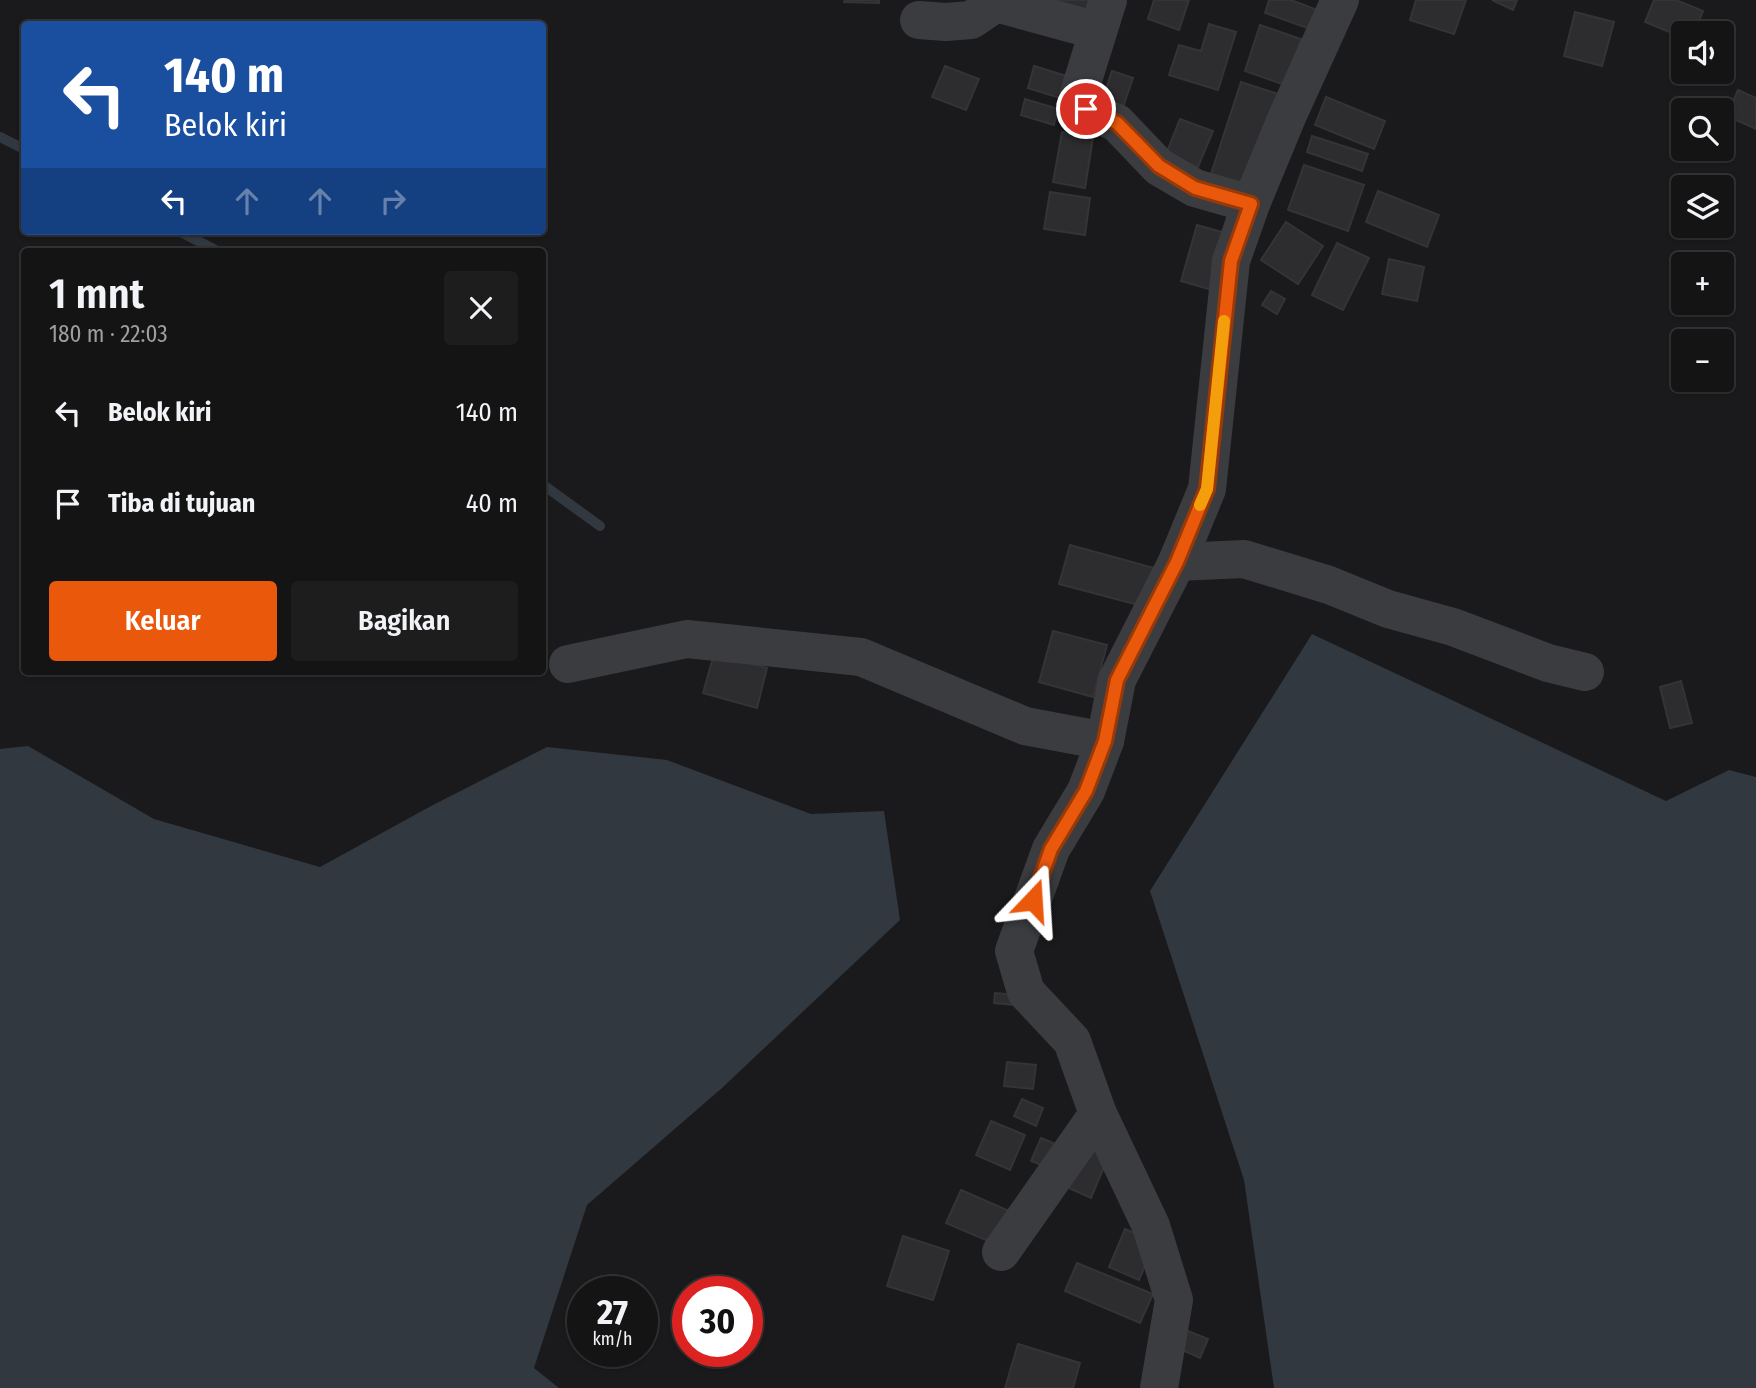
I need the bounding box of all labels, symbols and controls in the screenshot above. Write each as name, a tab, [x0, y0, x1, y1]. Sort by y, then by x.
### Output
map controls	[1671, 21, 1734, 392]
button: sound	[1671, 21, 1734, 84]
text: 140 m	[164, 46, 284, 105]
icon: left	[49, 49, 140, 140]
pin	[1056, 79, 1116, 139]
icon: arrive	[1067, 90, 1105, 128]
button: search	[1671, 98, 1734, 161]
text: Belok kiri	[164, 106, 287, 144]
button: layers	[1671, 175, 1734, 238]
icon: left	[155, 182, 193, 220]
icon: ahead	[228, 182, 266, 220]
icon: ahead	[301, 182, 339, 220]
icon: right	[374, 182, 412, 220]
button: +	[1671, 252, 1734, 315]
text: 1 mnt	[49, 269, 144, 319]
button: close	[444, 271, 518, 345]
text: 180 m · 22:03	[49, 320, 168, 348]
button: −	[1671, 329, 1734, 392]
icon: left	[49, 394, 87, 432]
text: Belok kiri	[108, 397, 211, 428]
text: 140 m	[456, 397, 518, 428]
icon: arrive	[49, 485, 87, 523]
text: Tiba di tujuan	[108, 488, 255, 519]
text: 40 m	[466, 488, 518, 519]
button: Keluar	[49, 581, 277, 661]
button: Bagikan	[291, 581, 518, 661]
position arrow	[996, 863, 1070, 937]
speed limit sign: 30	[672, 1276, 763, 1367]
text: 27	[597, 1291, 628, 1333]
text: km/h	[592, 1328, 633, 1350]

